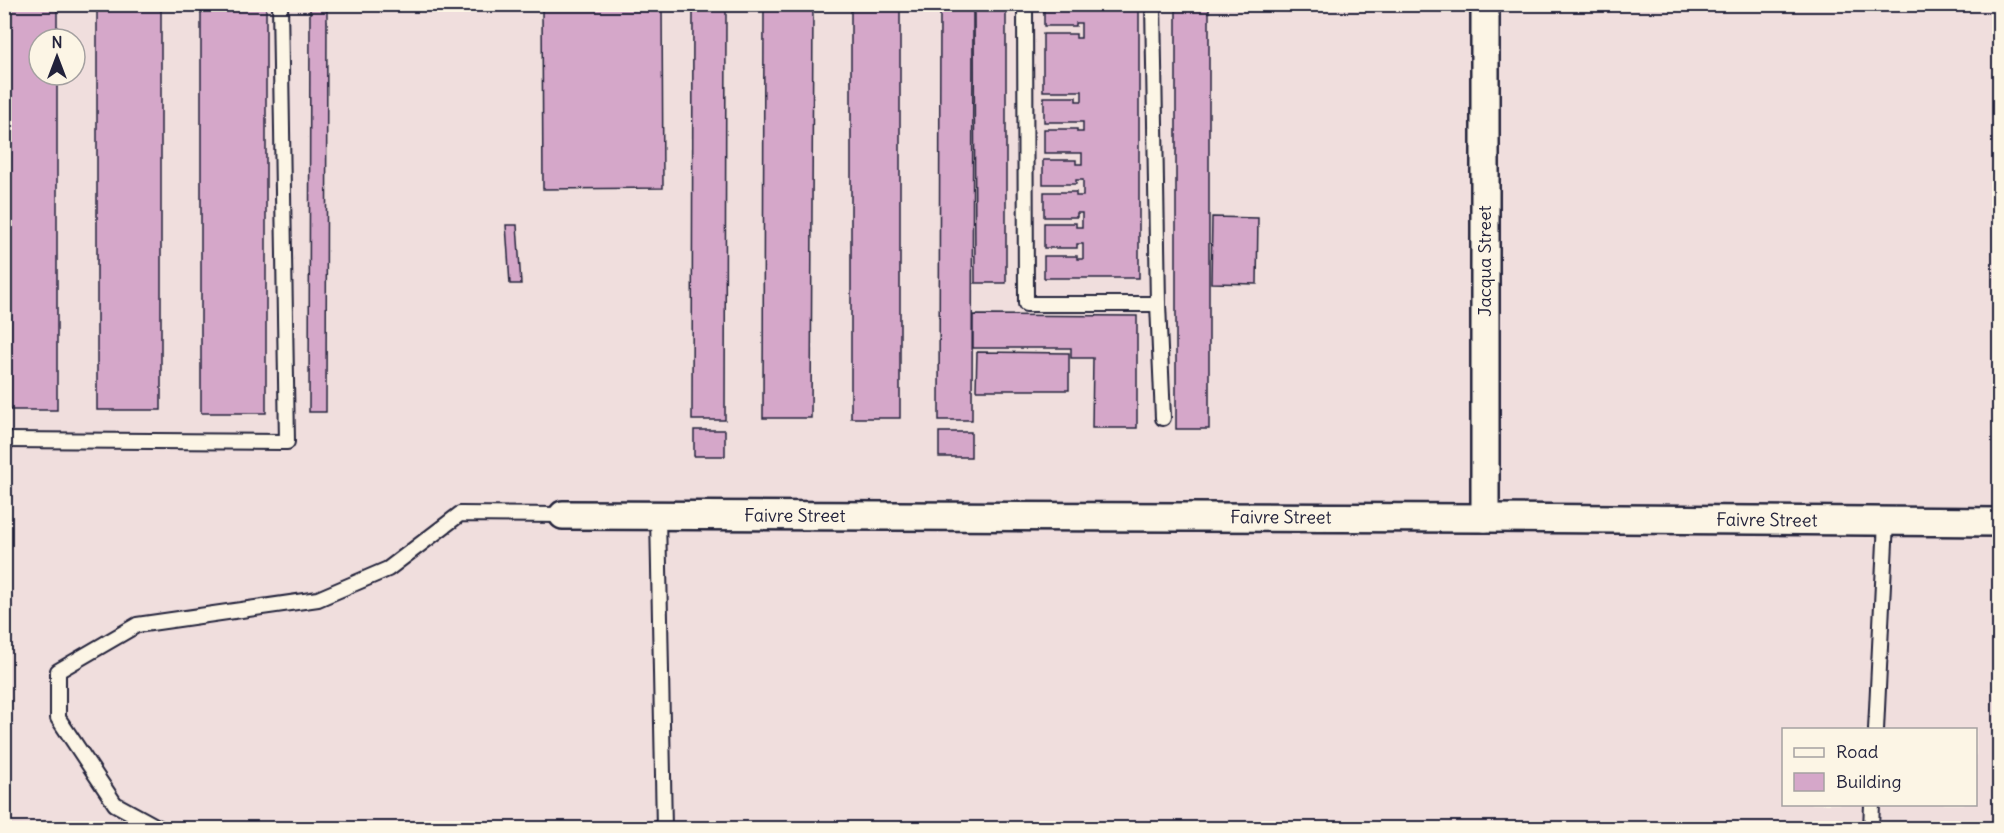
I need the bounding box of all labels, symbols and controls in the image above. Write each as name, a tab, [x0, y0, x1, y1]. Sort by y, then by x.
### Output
north arrow	[27, 27, 87, 87]
text: N	[51, 32, 63, 52]
street label: Jacqua Street	[1473, 205, 1496, 317]
street label: Faivre Street	[744, 504, 846, 527]
street label: Faivre Street	[1230, 505, 1332, 529]
street label: Faivre Street	[1716, 508, 1818, 532]
legend	[1782, 728, 1977, 806]
text: Road	[1836, 740, 1879, 763]
text: Building	[1836, 770, 1901, 793]

